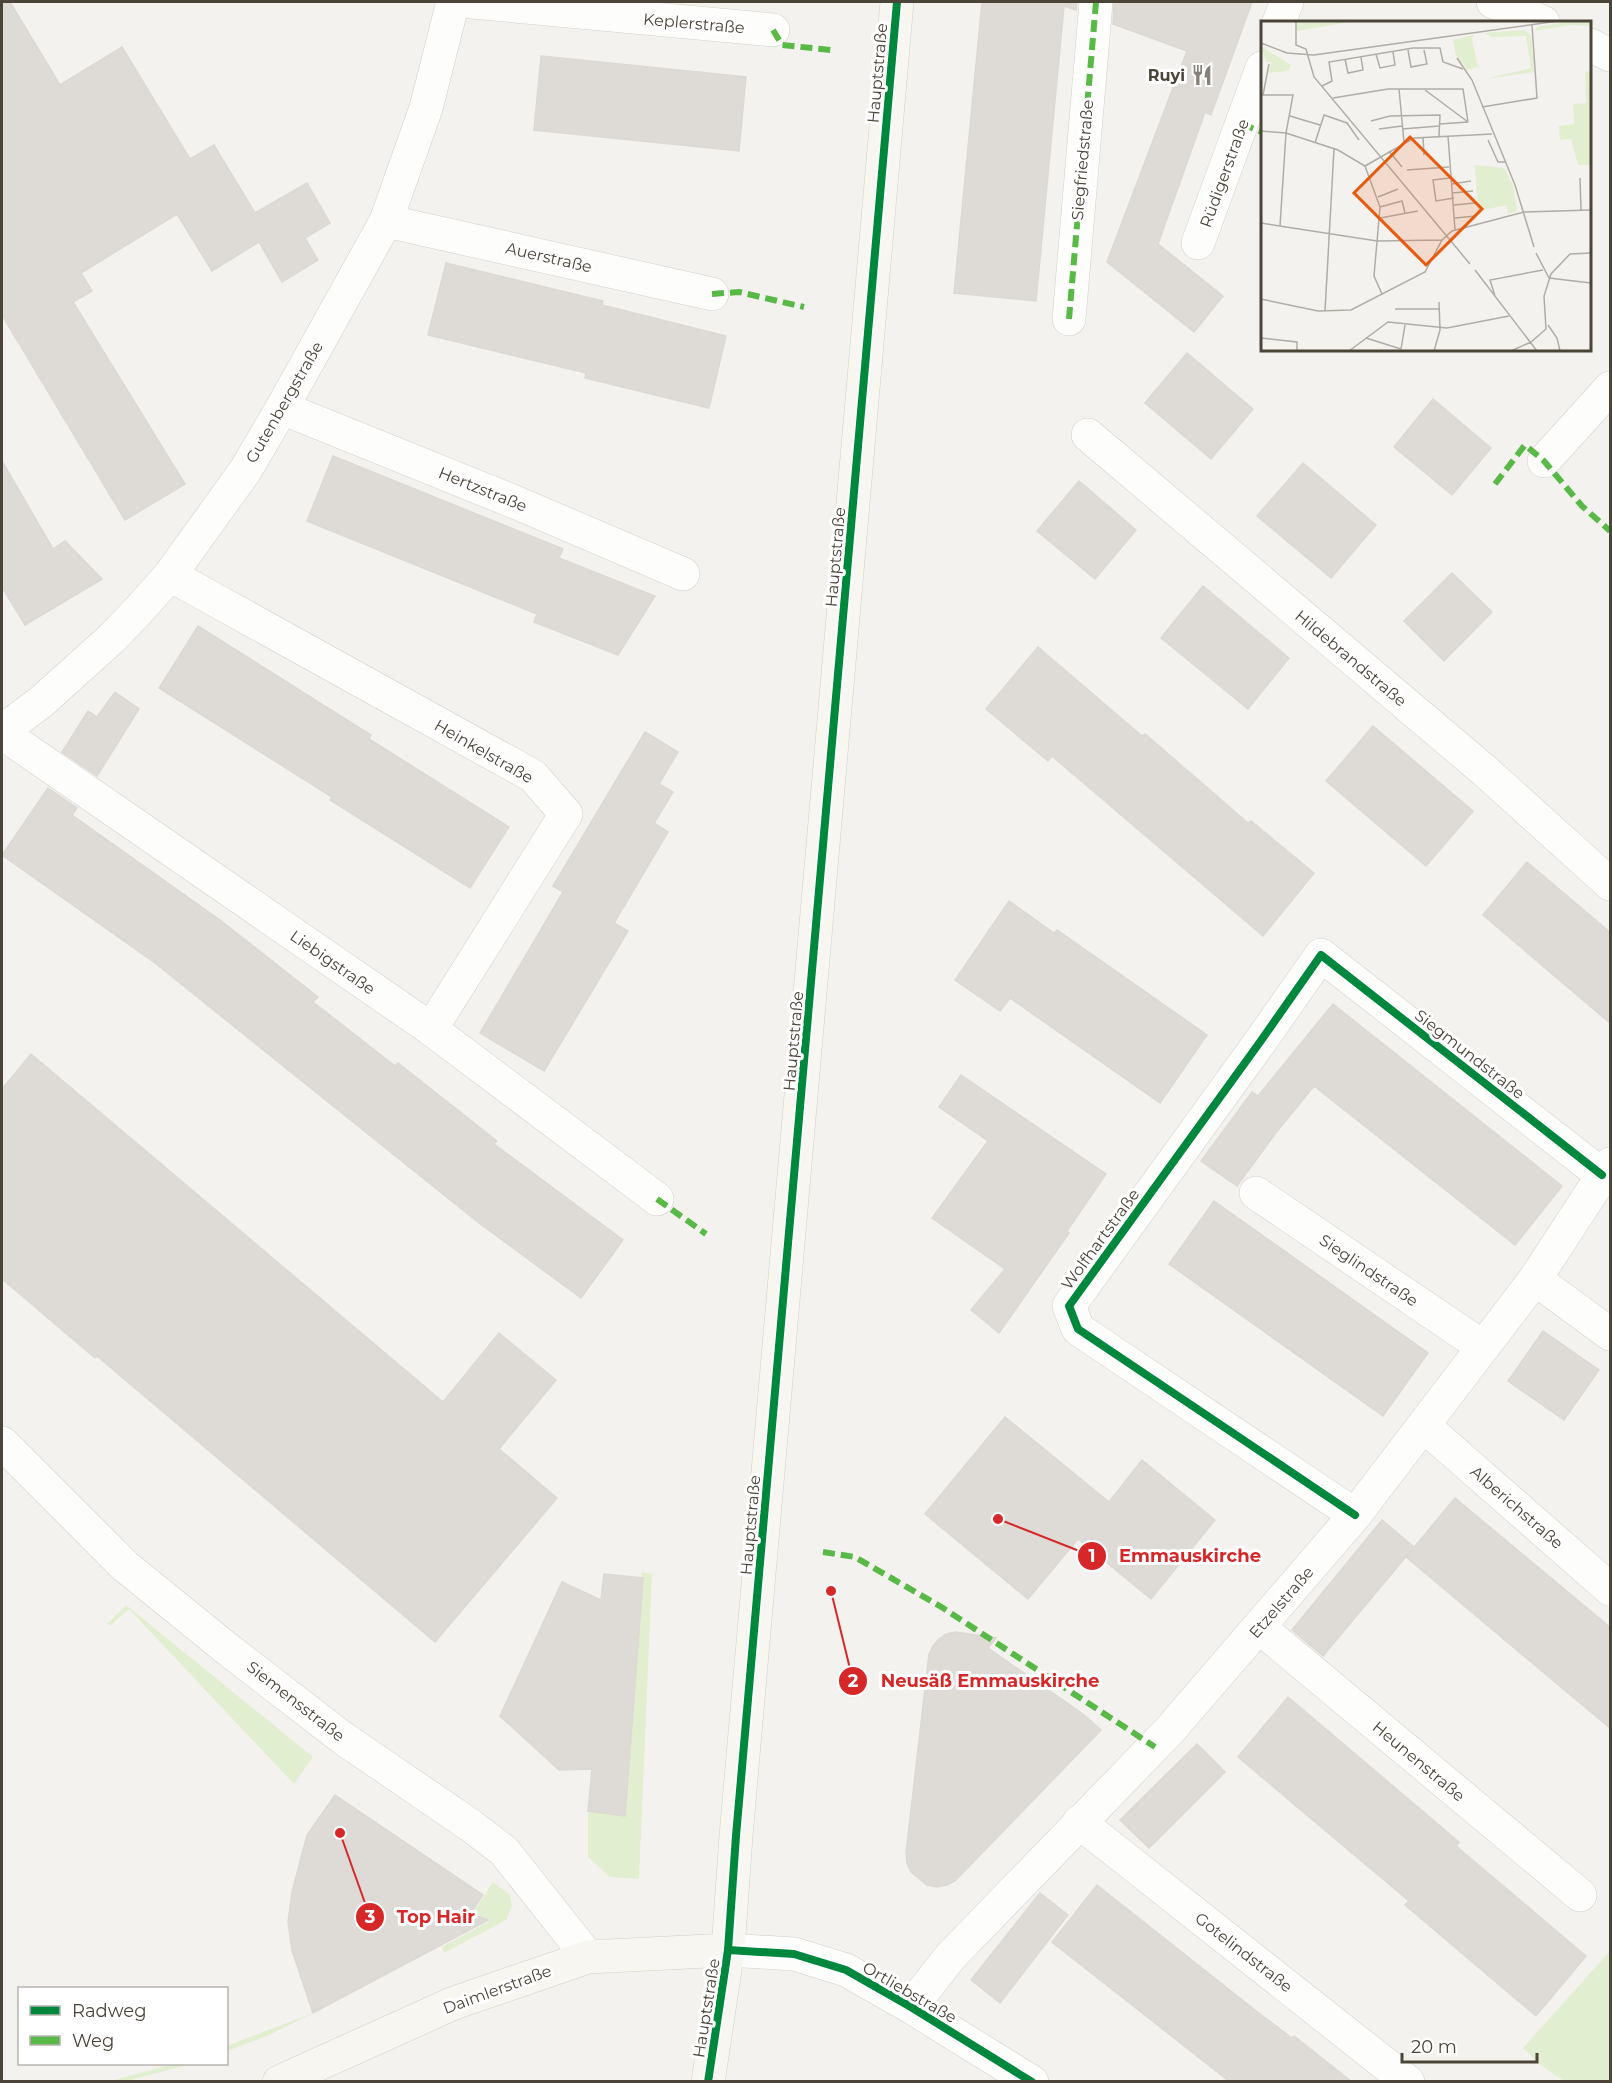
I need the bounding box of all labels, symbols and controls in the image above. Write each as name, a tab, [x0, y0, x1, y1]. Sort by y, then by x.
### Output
street label: Keplerstraße	[642, 10, 745, 37]
inset map	[1261, 21, 1591, 351]
street label: Hauptstraße	[864, 22, 891, 124]
restaurant icon: Ruyi	[1190, 63, 1214, 87]
place label: Ruyi	[1148, 66, 1185, 85]
street label: Siegfriedstraße	[1068, 99, 1097, 221]
street label: Rüdigerstraße	[1196, 116, 1253, 230]
street label: Auerstraße	[504, 238, 594, 277]
street label: Gutenbergstraße	[242, 338, 327, 466]
street label: Hertzstraße	[436, 463, 530, 516]
street label: Hauptstraße	[822, 506, 849, 608]
street label: Hildebrandstraße	[1291, 606, 1410, 711]
street label: Heinkelstraße	[431, 715, 537, 787]
street label: Liebigstraße	[287, 926, 379, 999]
street label: Hauptstraße	[780, 990, 807, 1092]
street label: Siegmundstraße	[1411, 1006, 1528, 1103]
street label: Wolfhartstraße	[1057, 1185, 1143, 1293]
street label: Sieglindstraße	[1316, 1230, 1422, 1310]
street label: Alberichstraße	[1466, 1462, 1567, 1553]
street label: Hauptstraße	[737, 1474, 764, 1576]
callout: Emmauskirche	[1077, 1538, 1273, 1574]
text: 1	[1088, 1545, 1096, 1567]
text: Emmauskirche	[1119, 1545, 1261, 1567]
street label: Etzelstraße	[1245, 1563, 1318, 1642]
street label: Siemensstraße	[243, 1657, 348, 1745]
callout: Neusäß Emmauskirche	[838, 1663, 1111, 1699]
text: 2	[848, 1670, 859, 1692]
text: Neusäß Emmauskirche	[881, 1670, 1099, 1692]
street label: Heunenstraße	[1369, 1717, 1469, 1805]
callout: Top Hair	[355, 1899, 487, 1935]
text: 3	[364, 1906, 376, 1928]
text: Top Hair	[397, 1906, 475, 1928]
street label: Gotelindstraße	[1191, 1908, 1296, 1996]
street label: Hauptstraße	[689, 1957, 724, 2059]
street label: Ortliebstraße	[859, 1958, 960, 2027]
street label: Daimlerstraße	[440, 1961, 554, 2018]
legend	[18, 1987, 228, 2065]
text: Radweg	[72, 2000, 147, 2022]
scale bar	[1402, 2026, 1537, 2064]
text: Weg	[72, 2030, 114, 2052]
text: 20 m	[1411, 2036, 1457, 2058]

